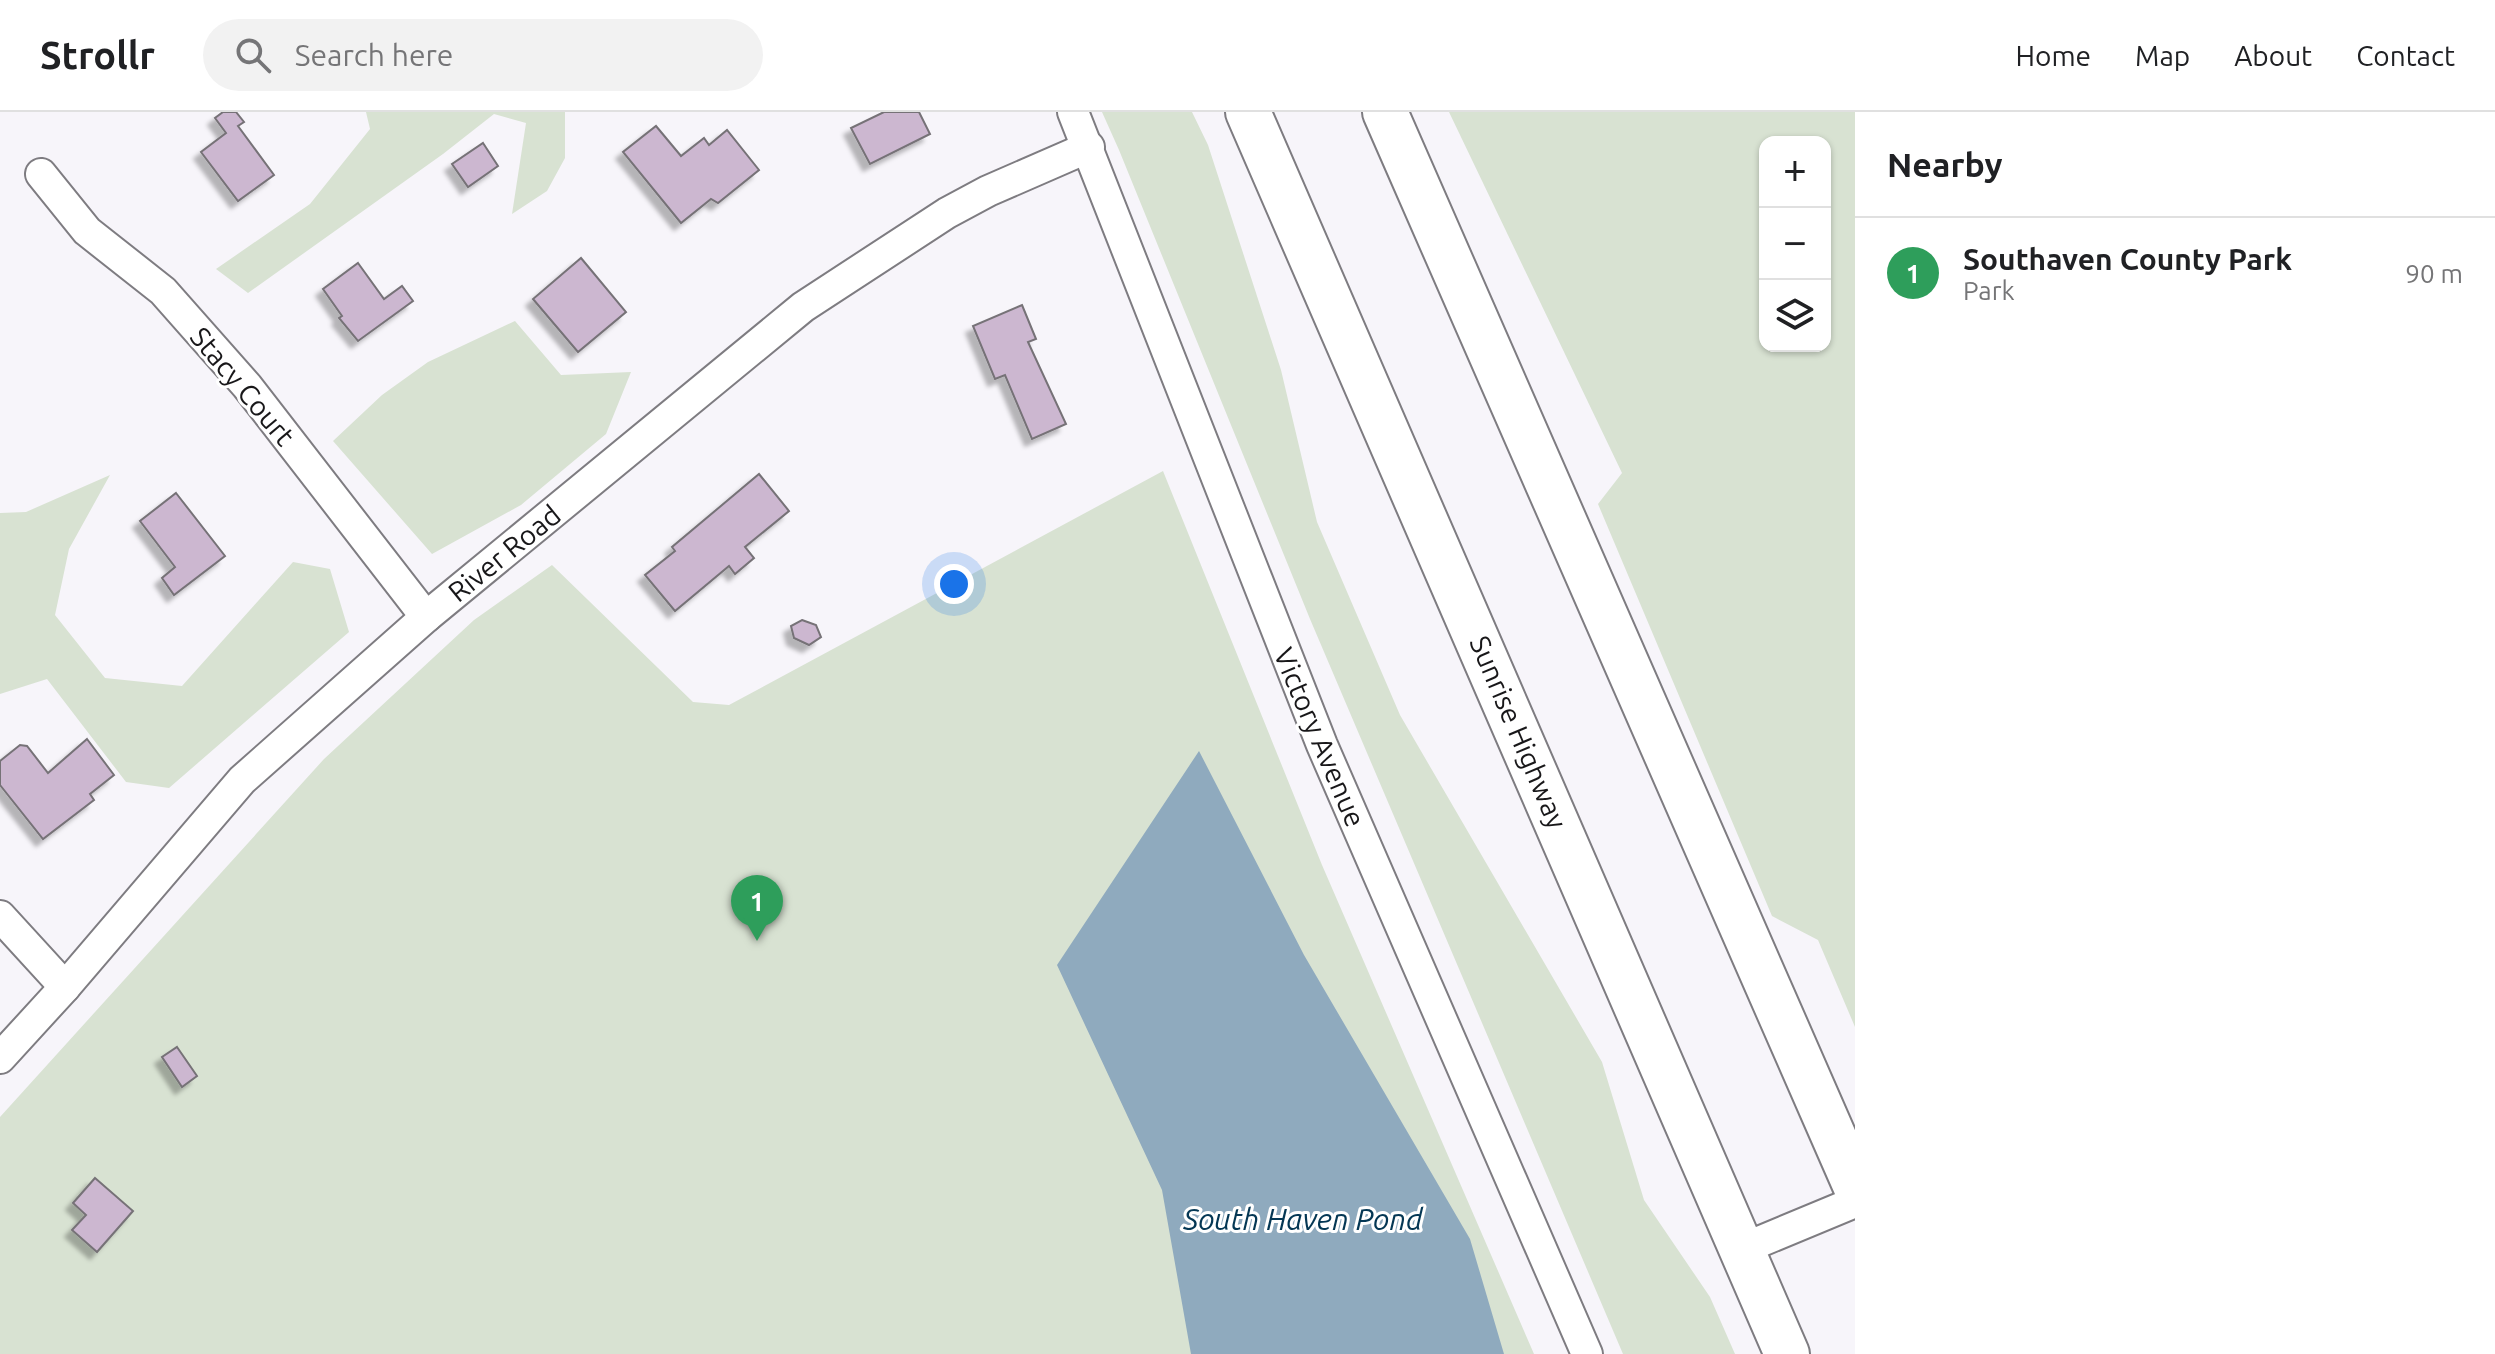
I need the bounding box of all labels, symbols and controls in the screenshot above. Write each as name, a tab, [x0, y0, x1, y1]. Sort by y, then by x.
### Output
search box	[203, 19, 763, 91]
icon: search	[231, 33, 275, 77]
text: Strollr	[40, 34, 155, 76]
text: Search here	[295, 38, 453, 72]
text: Home	[2016, 40, 2091, 71]
text: Map	[2135, 40, 2190, 71]
text: About	[2234, 40, 2312, 71]
text: Contact	[2356, 40, 2455, 71]
map controls	[1759, 136, 1831, 352]
button: +	[1759, 136, 1831, 208]
text: Nearby	[1887, 145, 2002, 183]
button: −	[1759, 208, 1831, 280]
text: Southaven County Park	[1963, 242, 2292, 276]
text: 1	[1906, 259, 1920, 288]
text: 90 m	[2405, 259, 2463, 288]
text: Park	[1963, 276, 2015, 305]
button: layers	[1759, 280, 1831, 352]
street label: Stacy Court	[185, 321, 301, 451]
street label: River Road	[442, 499, 566, 607]
your location	[934, 564, 974, 604]
street label: Sunrise Highway	[1464, 631, 1574, 833]
street label: Victory Avenue	[1268, 643, 1372, 831]
pin: 1	[731, 875, 783, 941]
water label: South Haven Pond	[1182, 1202, 1424, 1236]

